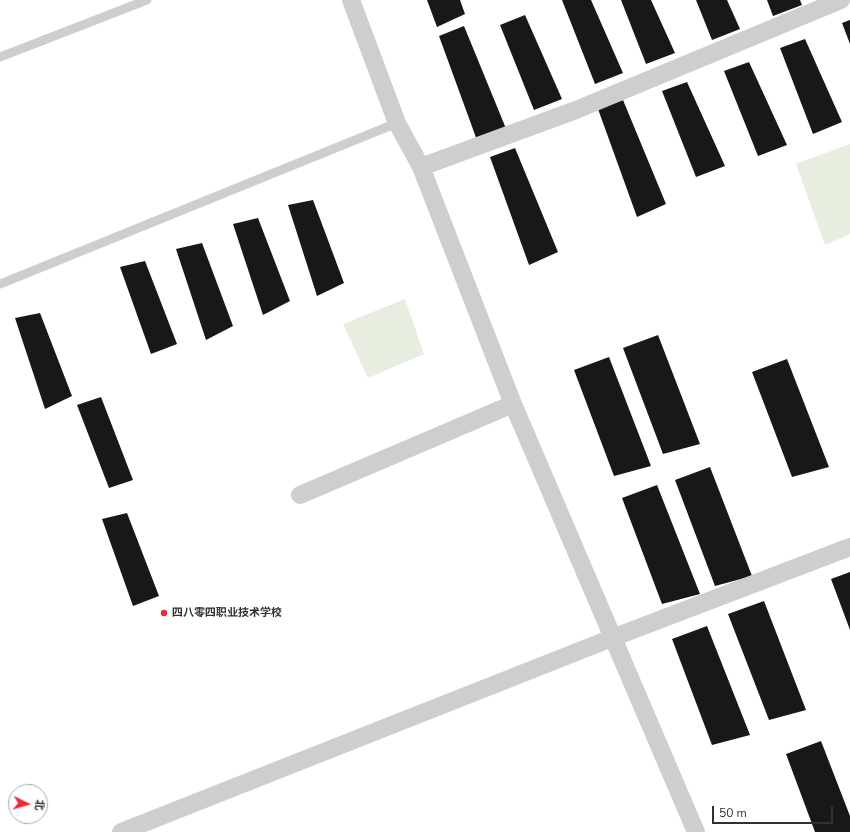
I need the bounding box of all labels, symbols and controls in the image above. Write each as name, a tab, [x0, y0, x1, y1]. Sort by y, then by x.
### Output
place label: 四八零四职业技术学校	[172, 606, 282, 620]
marker: 四八零四职业技术学校	[159, 608, 169, 618]
north arrow	[8, 784, 48, 824]
scale bar	[714, 798, 835, 824]
text: 北	[32, 799, 47, 811]
text: 50 m	[719, 805, 747, 821]

